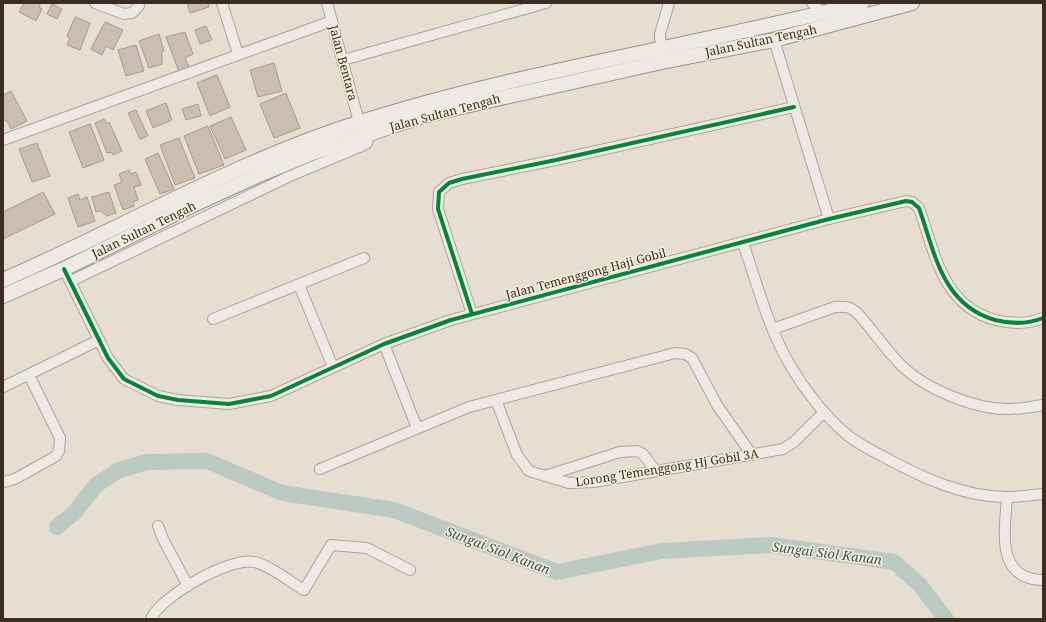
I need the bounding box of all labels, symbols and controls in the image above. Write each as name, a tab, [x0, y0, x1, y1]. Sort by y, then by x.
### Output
street label: Jalan Sultan Tengah	[702, 20, 819, 61]
street label: Jalan Bentara	[325, 22, 362, 103]
street label: Jalan Sultan Tengah	[387, 89, 502, 136]
street label: Jalan Sultan Tengah	[88, 197, 199, 263]
street label: Jalan Temenggong Haji Gobil	[503, 244, 668, 303]
street label: Lorong Temenggong Hj Gobil 3A	[574, 445, 760, 490]
water label: Sungai Siol Kanan	[443, 522, 553, 578]
water label: Sungai Siol Kanan	[771, 537, 883, 569]

